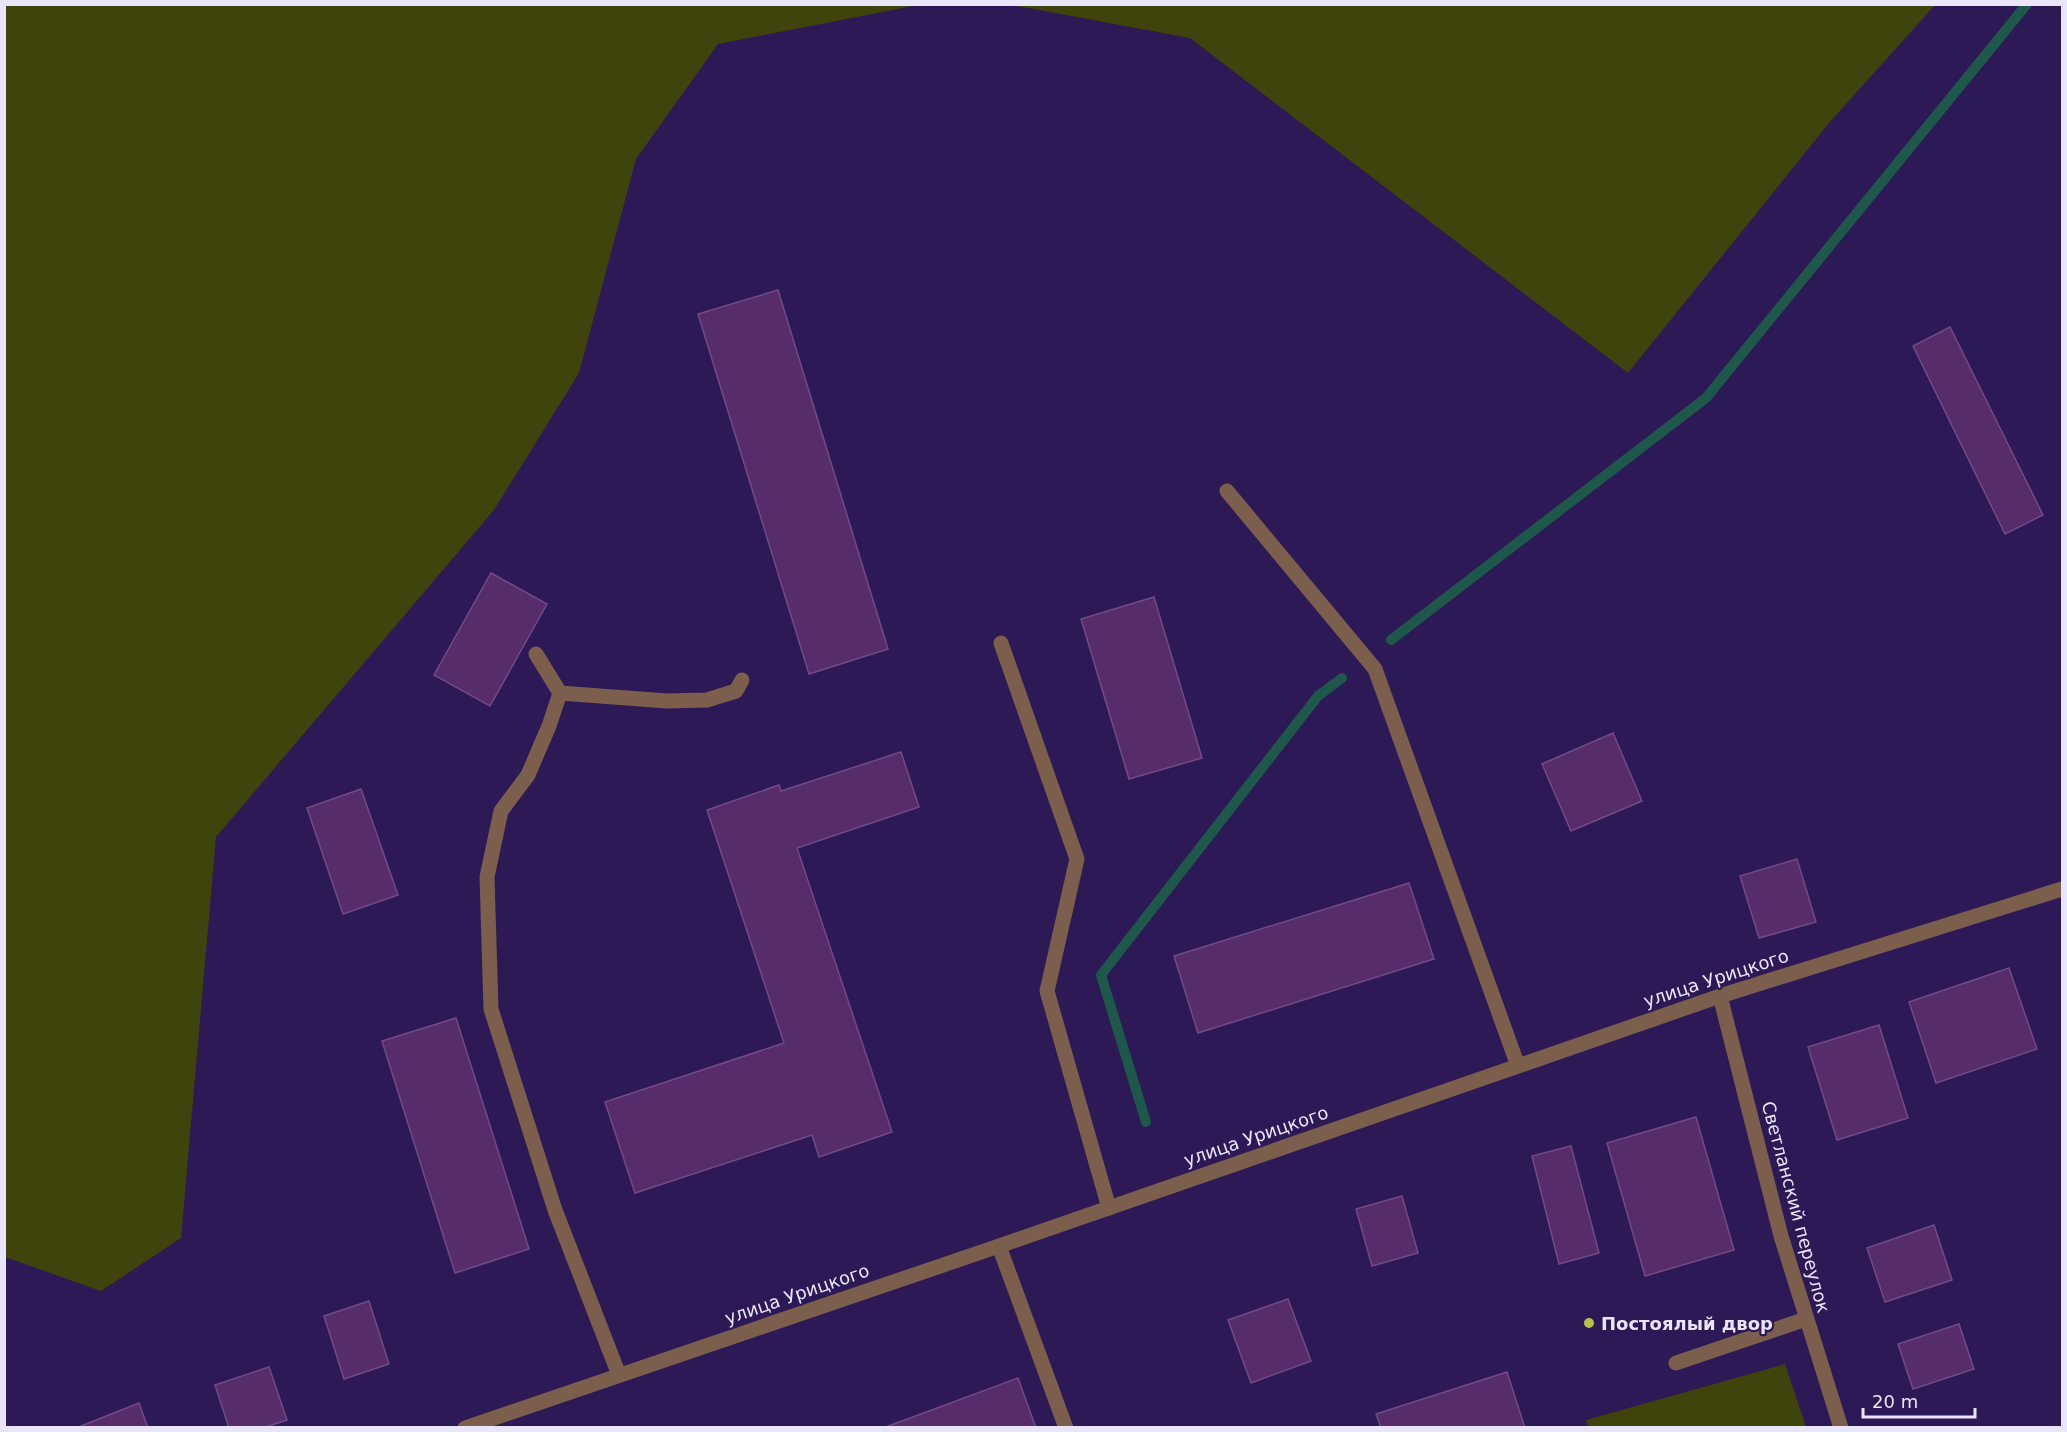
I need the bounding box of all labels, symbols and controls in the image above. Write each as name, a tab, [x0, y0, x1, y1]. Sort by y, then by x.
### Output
street label: улица Урицкого	[1641, 945, 1791, 1011]
street label: Светланский переулок	[1758, 1099, 1834, 1315]
street label: улица Урицкого	[1181, 1101, 1331, 1171]
street label: улица Урицкого	[722, 1259, 872, 1329]
place label: Постоялый двор	[1601, 1313, 1773, 1334]
marker: Постоялый двор	[1582, 1316, 1596, 1330]
scale bar	[1863, 1381, 1976, 1419]
text: 20 m	[1872, 1391, 1918, 1412]

